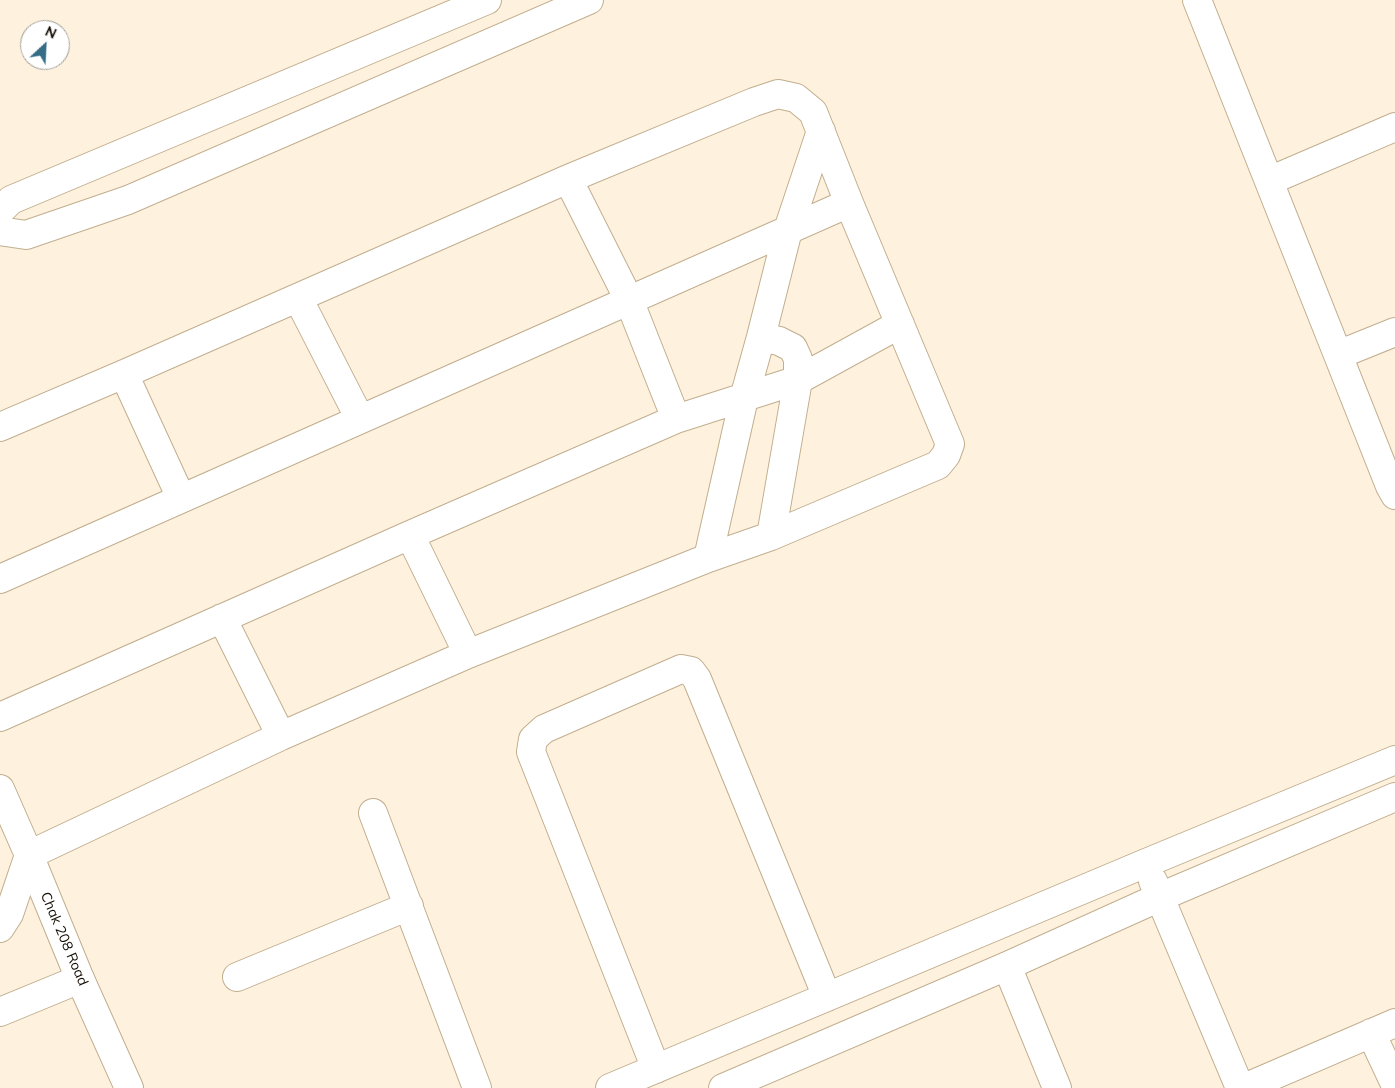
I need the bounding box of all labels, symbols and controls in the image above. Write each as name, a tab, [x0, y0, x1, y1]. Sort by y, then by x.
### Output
north arrow	[20, 20, 70, 70]
text: N	[42, 22, 60, 43]
street label: Chak 208 Road	[37, 890, 91, 988]

